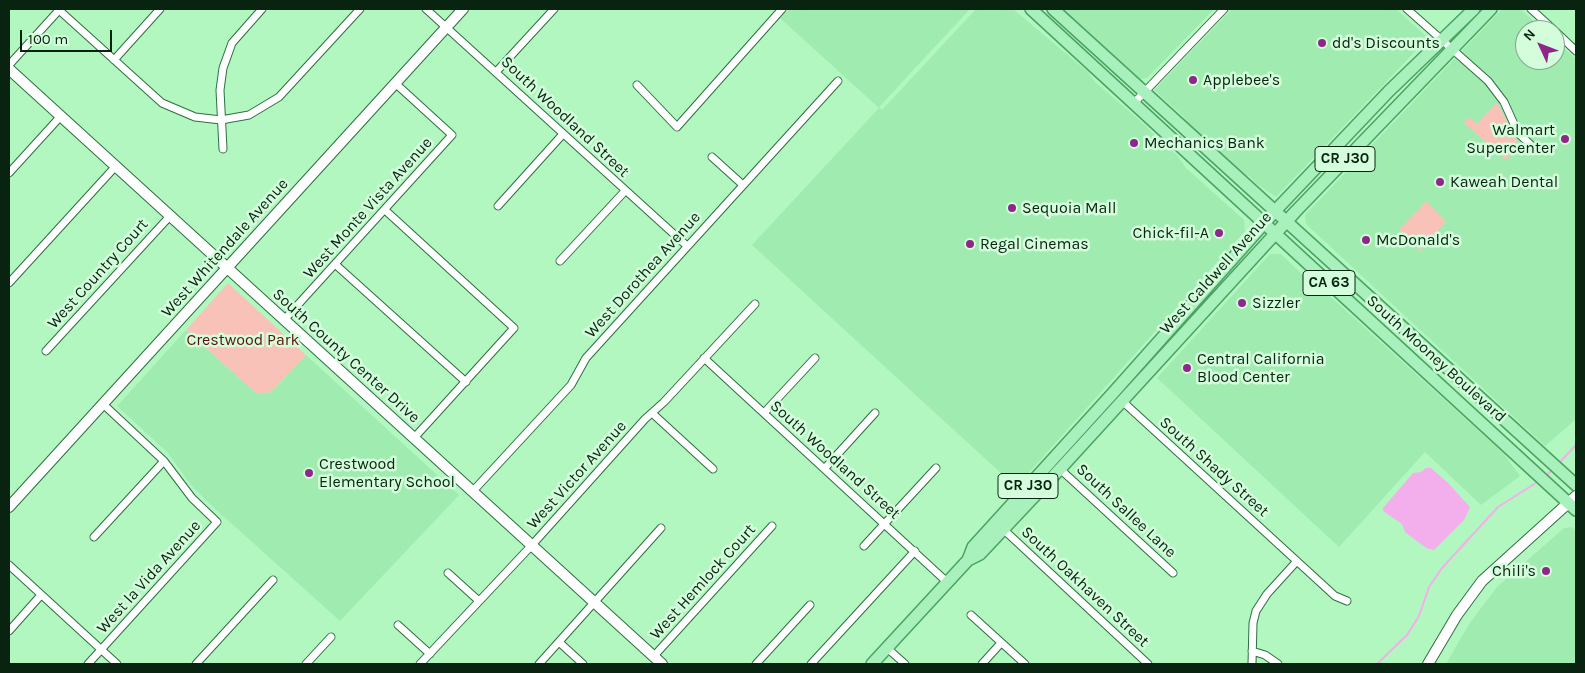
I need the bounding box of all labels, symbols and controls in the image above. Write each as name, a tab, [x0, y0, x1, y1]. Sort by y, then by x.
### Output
scale bar	[22, 20, 115, 52]
north arrow	[1515, 20, 1565, 70]
text: N	[1520, 26, 1539, 45]
text: 100 m	[28, 30, 68, 48]
place label: dd's Discounts	[1332, 33, 1440, 53]
marker: dd's Discounts	[1316, 37, 1328, 49]
street label: South Woodland Street	[497, 53, 633, 181]
place label: Applebee's	[1203, 70, 1280, 90]
marker: Applebee's	[1187, 74, 1199, 86]
place label: Walmart Supercenter	[1466, 120, 1555, 158]
street label: West Monte Vista Avenue	[299, 133, 437, 283]
place label: Mechanics Bank	[1144, 133, 1265, 153]
marker: Walmart Supercenter	[1559, 133, 1571, 145]
marker: Mechanics Bank	[1128, 137, 1140, 149]
road number: CR J30	[1315, 146, 1375, 172]
place label: Kaweah Dental	[1450, 172, 1558, 192]
street label: West Whitendale Avenue	[158, 175, 292, 321]
marker: Kaweah Dental	[1434, 176, 1446, 188]
place label: Sequoia Mall	[1022, 198, 1116, 218]
marker: Sequoia Mall	[1006, 202, 1018, 214]
street label: West Dorothea Avenue	[581, 208, 705, 342]
street label: West Caldwell Avenue	[1156, 208, 1276, 338]
street label: West Country Court	[44, 215, 152, 333]
place label: Chick-fil-A	[1132, 223, 1209, 243]
marker: Chick-fil-A	[1213, 227, 1225, 239]
place label: McDonald's	[1376, 230, 1460, 250]
place label: Regal Cinemas	[980, 234, 1089, 254]
marker: McDonald's	[1360, 234, 1372, 246]
marker: Regal Cinemas	[964, 238, 976, 250]
road number: CA 63	[1303, 270, 1355, 296]
street label: South County Center Drive	[268, 285, 424, 427]
street label: South Mooney Boulevard	[1362, 291, 1510, 427]
place label: Sizzler	[1252, 293, 1300, 313]
marker: Sizzler	[1236, 297, 1248, 309]
park label: Crestwood Park	[186, 330, 300, 350]
place label: Central California Blood Center	[1197, 349, 1325, 387]
marker: Central California Blood Center	[1181, 362, 1193, 374]
street label: South Woodland Street	[766, 396, 904, 524]
street label: South Shady Street	[1155, 413, 1273, 521]
street label: West Victor Avenue	[523, 417, 631, 533]
place label: Crestwood Elementary School	[319, 454, 455, 492]
street label: South Sallee Lane	[1072, 460, 1180, 562]
marker: Crestwood Elementary School	[303, 467, 315, 479]
road number: CR J30	[998, 474, 1058, 498]
street label: West la Vida Avenue	[93, 516, 205, 638]
street label: West Hemlock Court	[646, 520, 760, 644]
street label: South Oakhaven Street	[1017, 523, 1153, 651]
place label: Chili's	[1492, 561, 1536, 581]
marker: Chili's	[1540, 565, 1552, 577]

